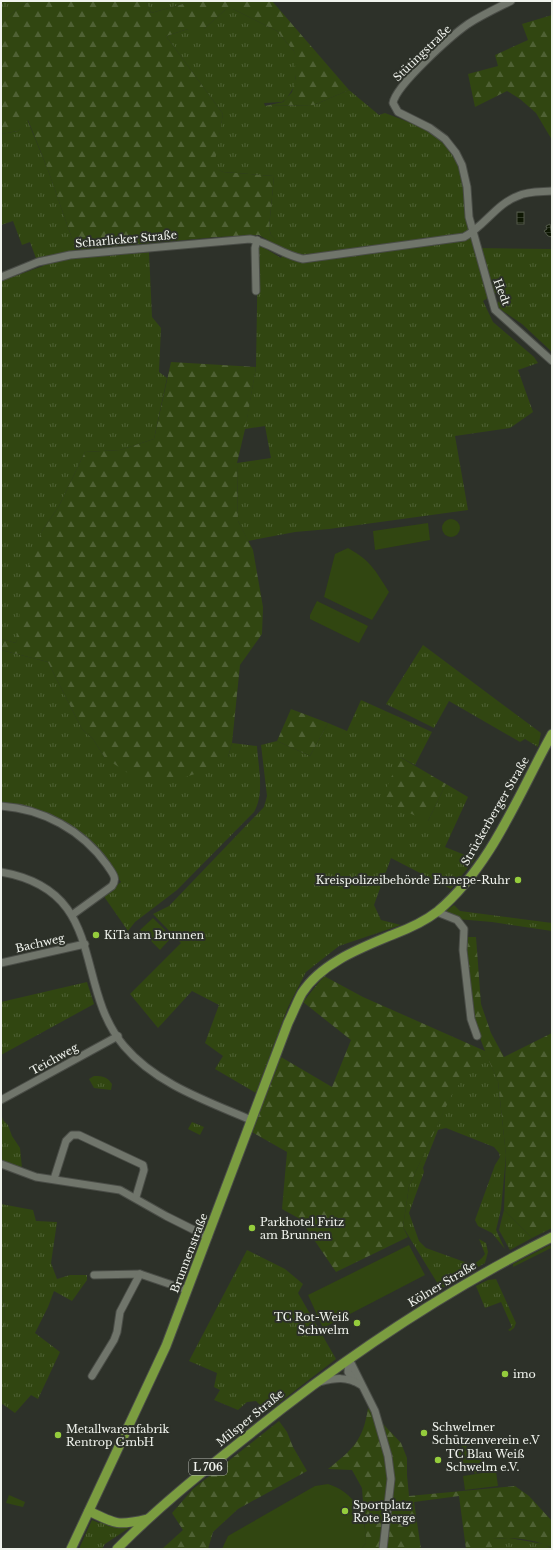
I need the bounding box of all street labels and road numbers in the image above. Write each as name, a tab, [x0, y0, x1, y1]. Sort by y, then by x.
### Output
street label: Stütingstraße	[390, 22, 454, 84]
street label: Scharlicker Straße	[74, 228, 178, 250]
street label: Hedt	[490, 277, 514, 308]
street label: Strückerberger Straße	[458, 754, 532, 868]
street label: Bachweg	[14, 930, 66, 955]
street label: Teichweg	[27, 1040, 81, 1078]
street label: Brunnenstraße	[167, 1211, 211, 1295]
street label: Kölner Straße	[405, 1258, 479, 1310]
street label: Milsper Straße	[214, 1387, 286, 1449]
road number: L 706	[189, 1459, 227, 1475]

